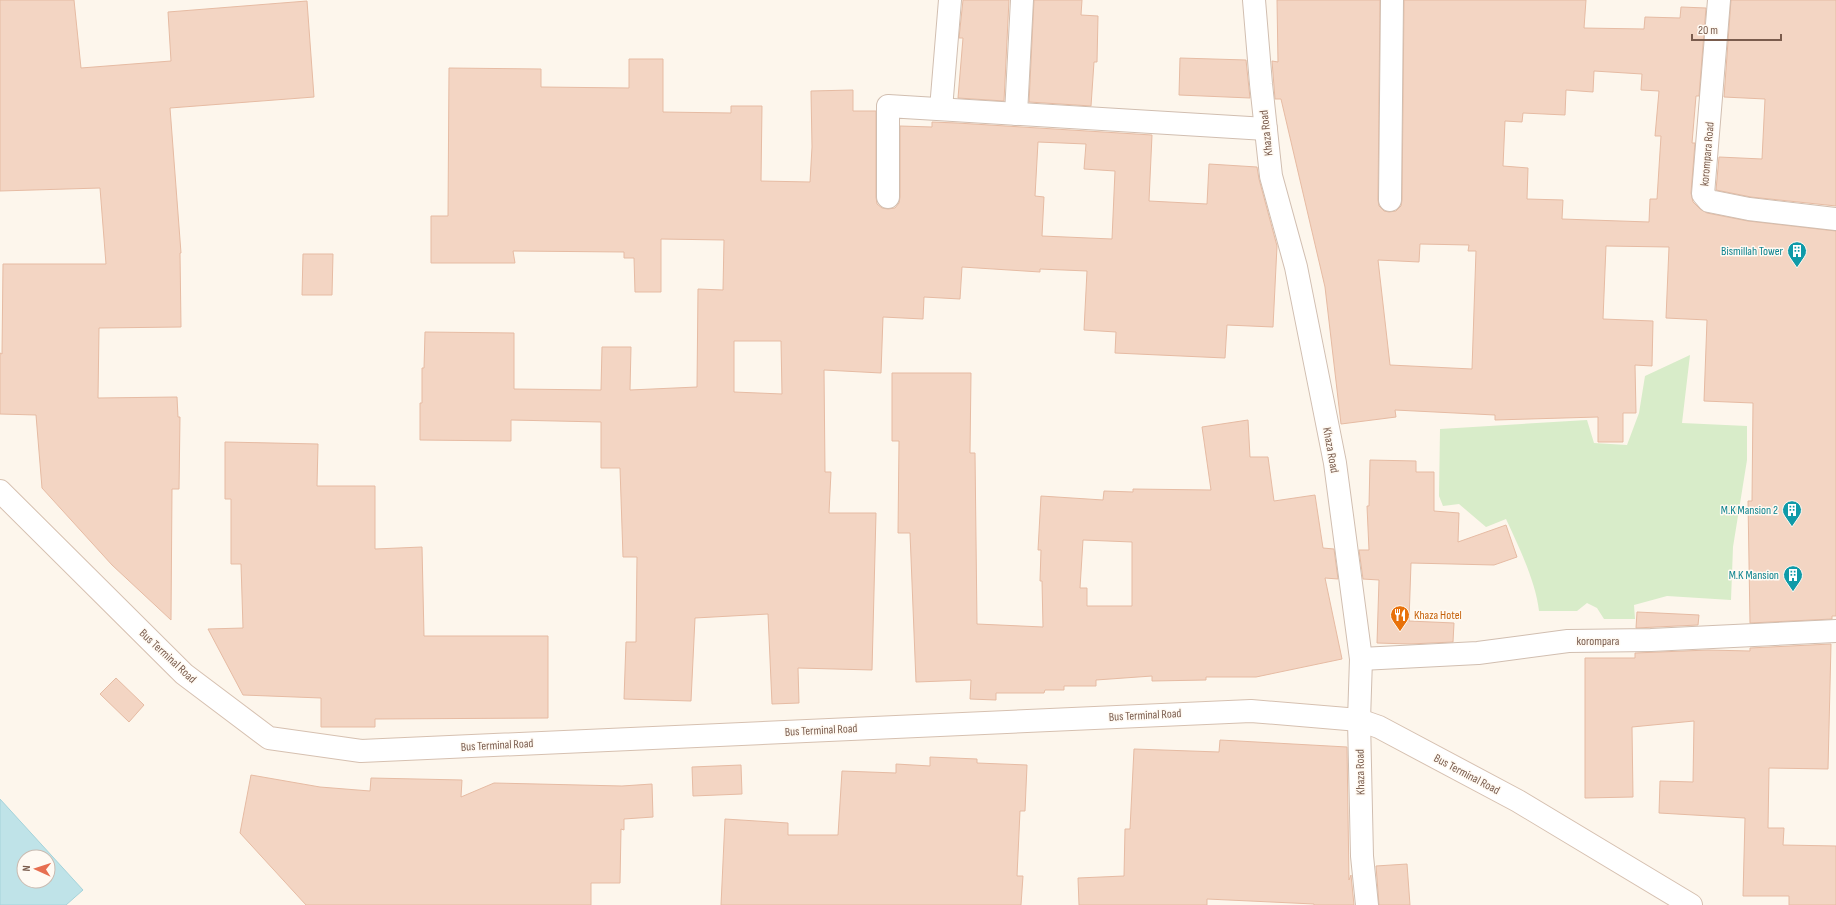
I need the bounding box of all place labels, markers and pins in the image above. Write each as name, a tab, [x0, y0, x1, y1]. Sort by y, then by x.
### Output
building icon: Bismillah Tower	[1786, 240, 1808, 268]
place label: Bismillah Tower	[1721, 244, 1784, 259]
building icon: M.K Mansion 2	[1781, 499, 1803, 527]
place label: M.K Mansion 2	[1721, 503, 1778, 518]
building icon: M.K Mansion	[1782, 564, 1804, 592]
place label: M.K Mansion	[1729, 568, 1779, 583]
restaurant icon: Khaza Hotel	[1389, 604, 1411, 632]
place label: Khaza Hotel	[1414, 608, 1462, 623]

